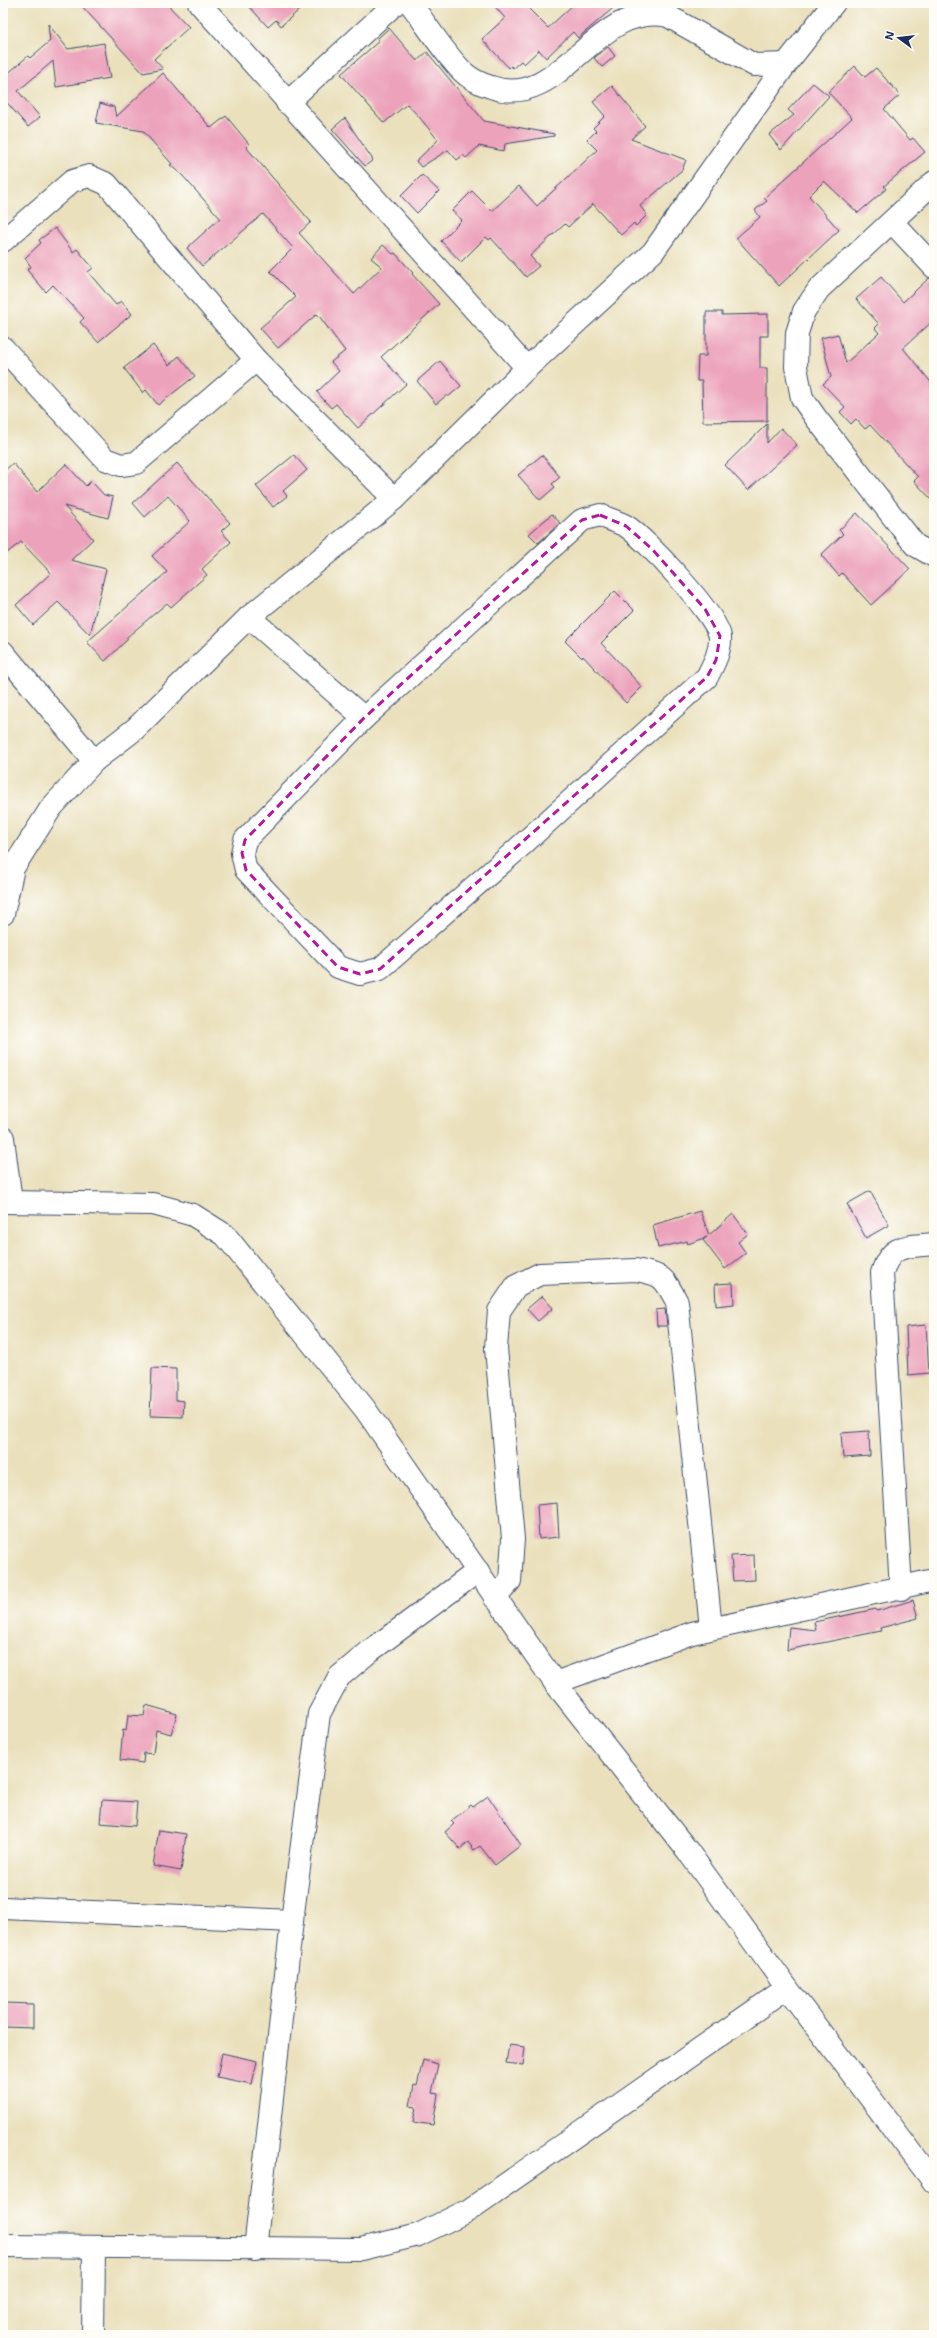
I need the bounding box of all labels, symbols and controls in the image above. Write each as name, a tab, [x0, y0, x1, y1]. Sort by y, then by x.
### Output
north arrow	[879, 18, 919, 58]
text: N	[881, 29, 898, 42]

